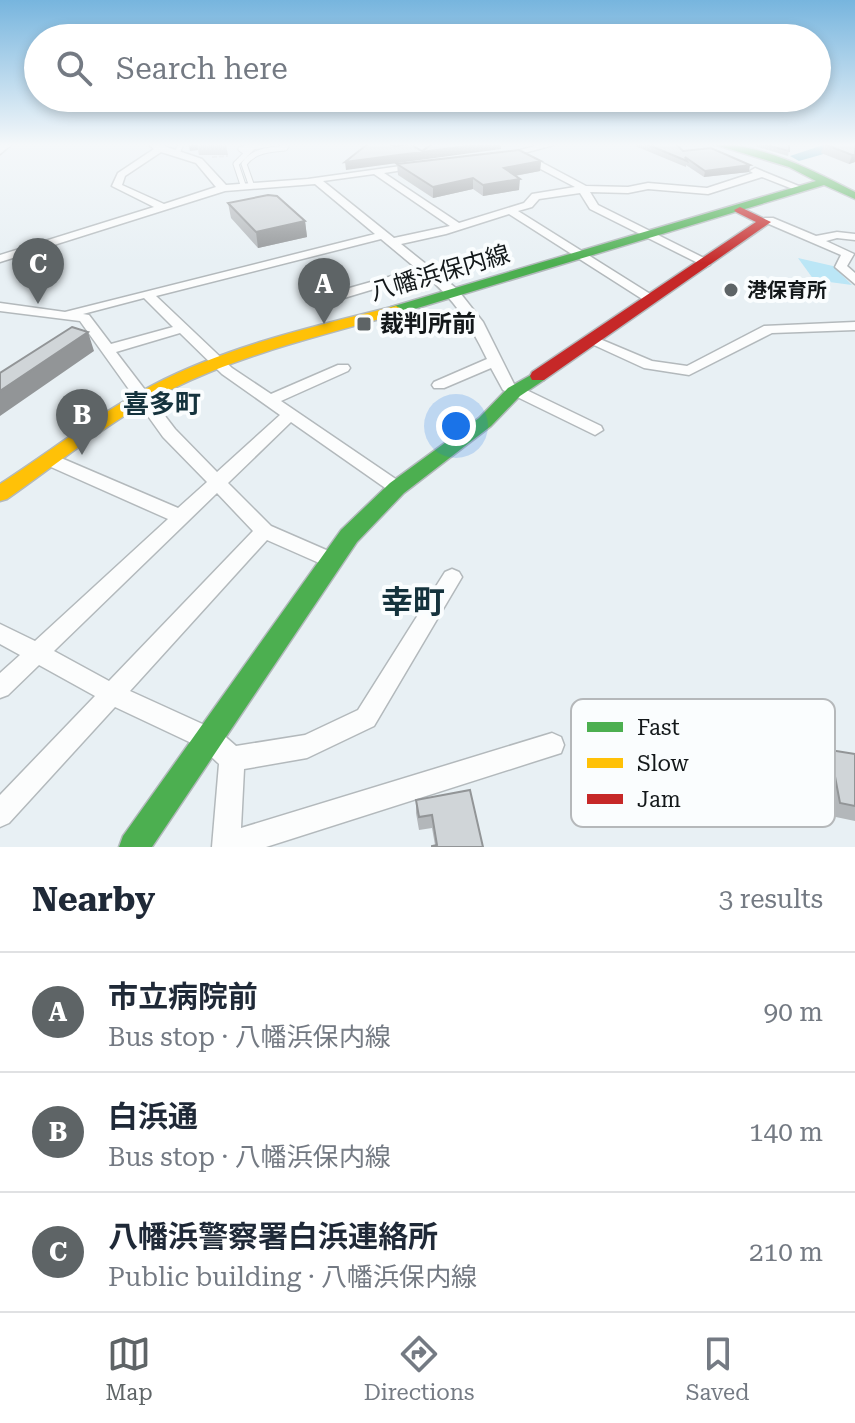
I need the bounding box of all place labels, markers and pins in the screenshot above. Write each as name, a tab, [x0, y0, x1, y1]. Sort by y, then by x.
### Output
pin: C	[12, 238, 64, 304]
pin: A	[298, 258, 350, 324]
place label: 港保育所	[747, 278, 827, 302]
marker: 港保育所	[722, 281, 740, 299]
place label: 裁判所前	[380, 310, 476, 338]
marker: 裁判所前	[355, 315, 373, 333]
pin: B	[56, 389, 108, 455]

